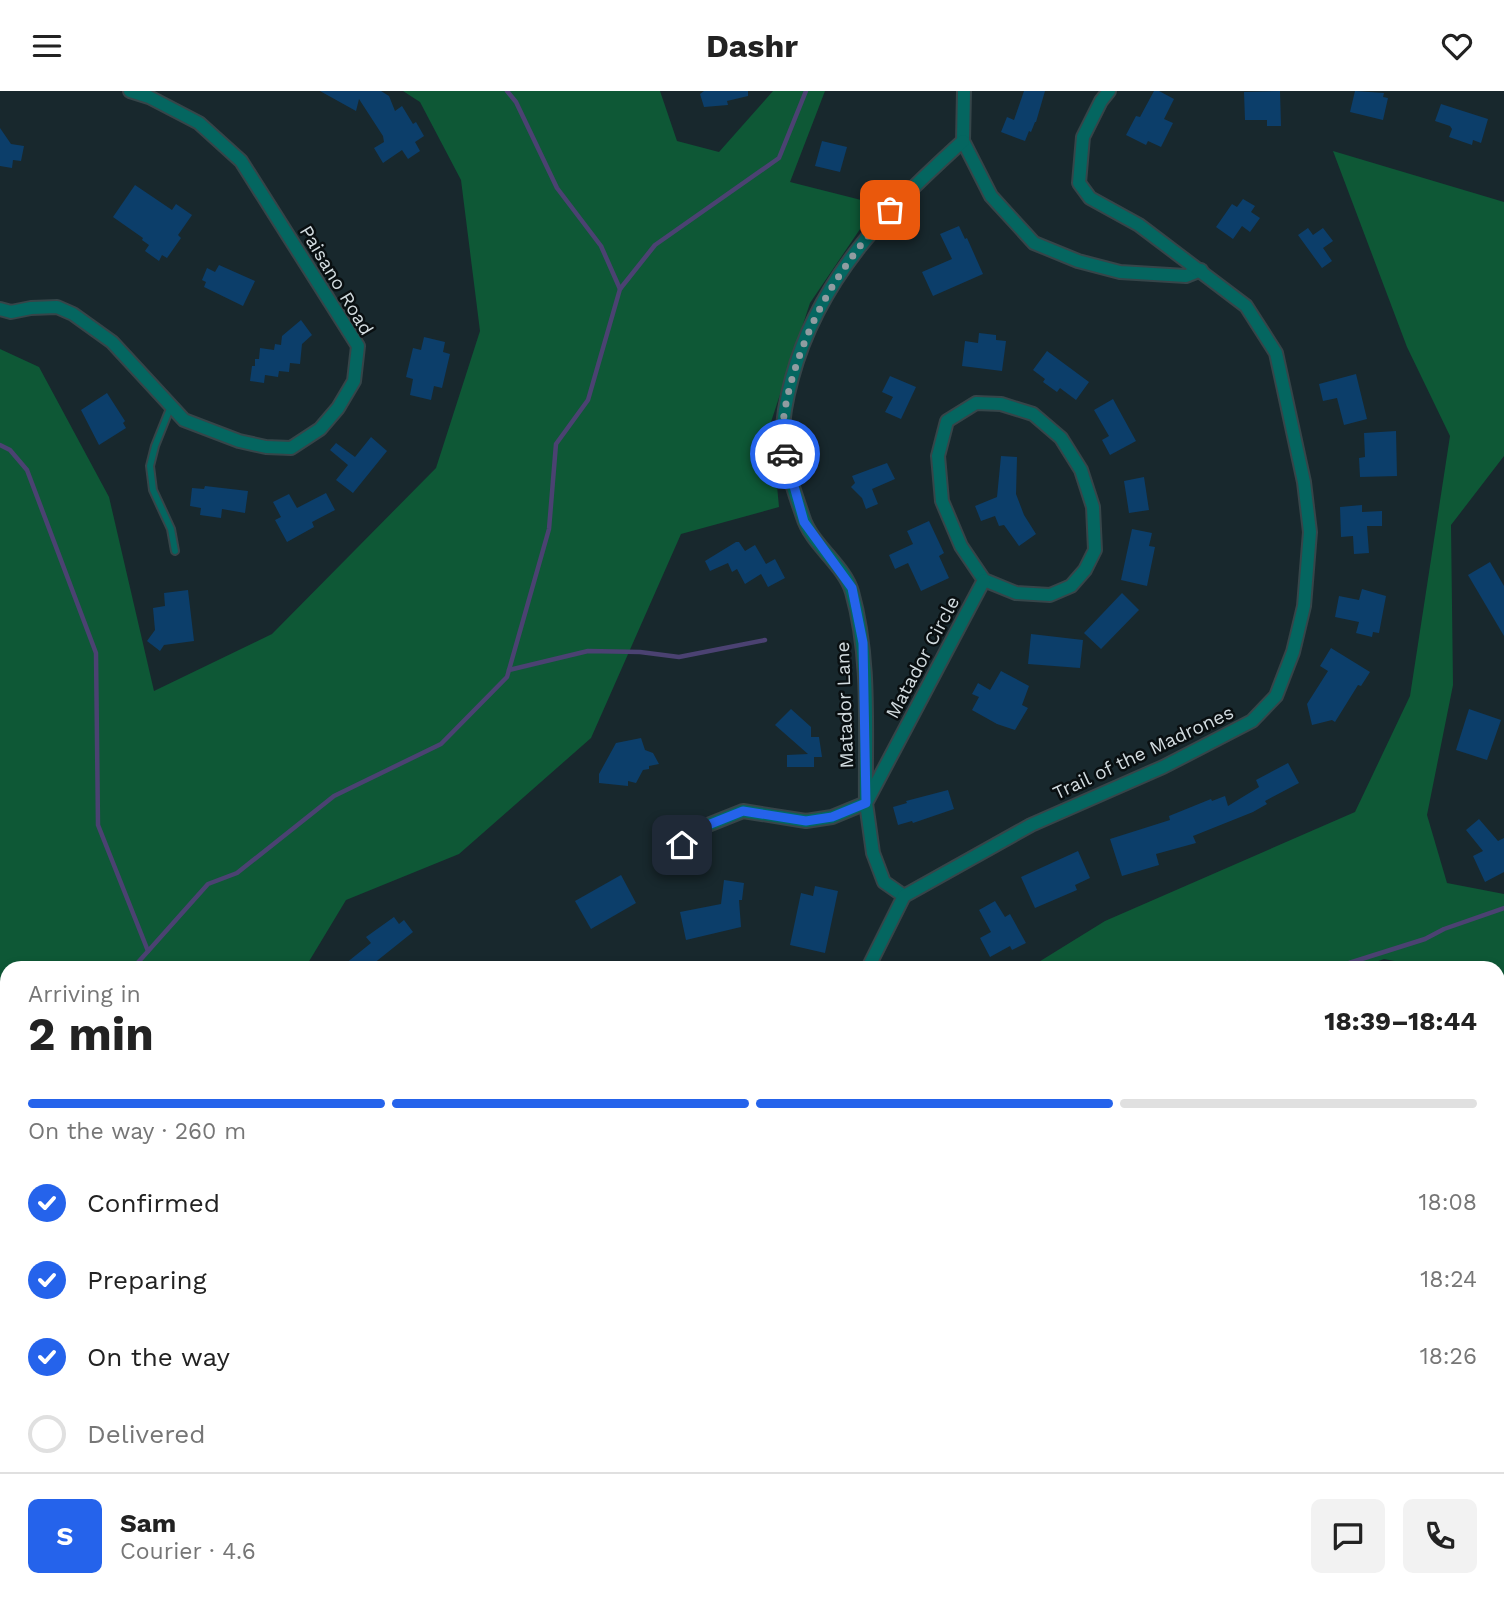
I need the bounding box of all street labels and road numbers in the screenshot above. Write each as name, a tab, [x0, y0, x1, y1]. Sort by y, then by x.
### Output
street label: Paisano Road	[295, 221, 378, 339]
street label: Matador Circle	[881, 592, 964, 722]
street label: Matador Lane	[831, 641, 858, 769]
street label: Trail of the Madrones	[1049, 700, 1237, 804]

